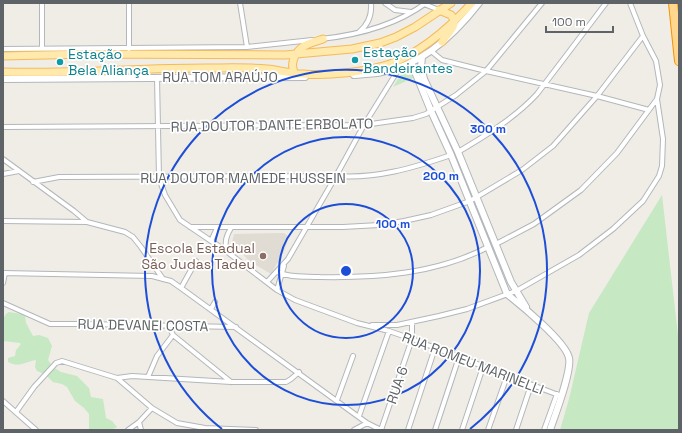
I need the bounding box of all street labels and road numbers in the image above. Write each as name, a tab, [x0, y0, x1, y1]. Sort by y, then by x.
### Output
street label: RUA TOM ARAÚJO	[162, 68, 278, 86]
street label: RUA DOUTOR DANTE ERBOLATO	[171, 114, 373, 136]
street label: RUA DOUTOR MAMEDE HUSSEIN	[140, 169, 346, 187]
street label: RUA DEVANEI COSTA	[77, 315, 209, 335]
street label: RUA ROMEU MARINELLI	[400, 328, 546, 398]
street label: RUA 6	[382, 364, 412, 406]

